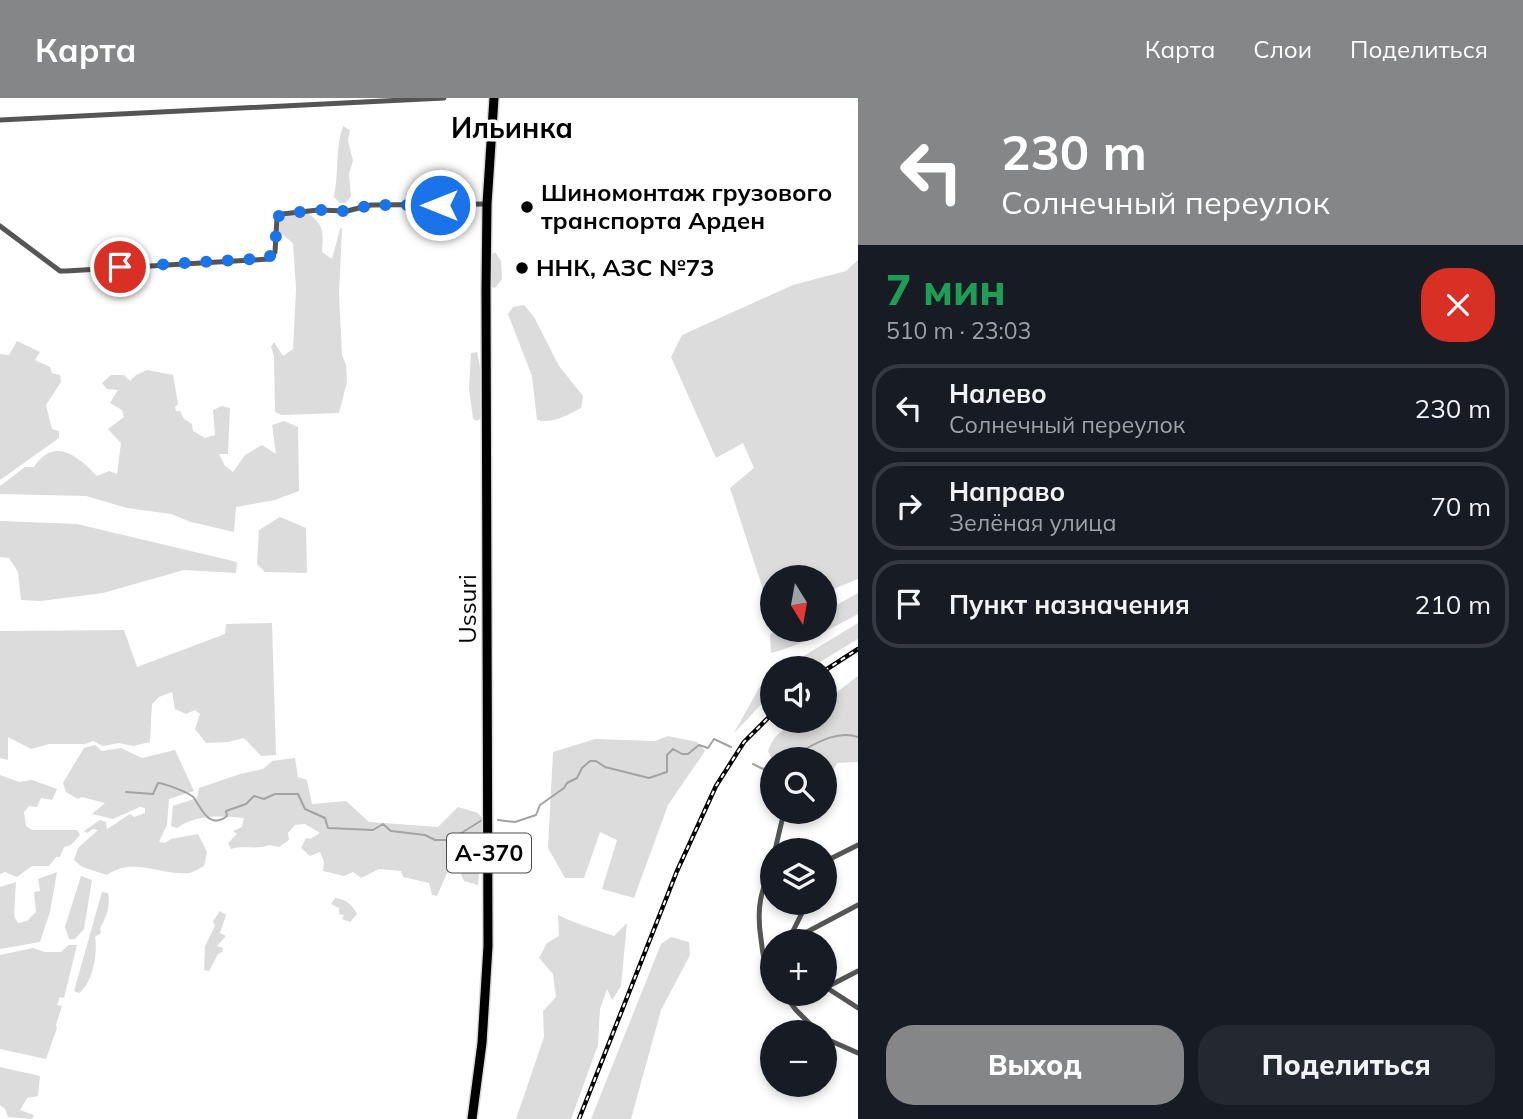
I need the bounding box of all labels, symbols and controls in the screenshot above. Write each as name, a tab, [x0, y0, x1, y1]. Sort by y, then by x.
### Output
text: Карта	[35, 29, 137, 70]
text: Карта	[1145, 34, 1215, 64]
text: Слои	[1253, 34, 1312, 64]
text: Поделиться	[1350, 34, 1488, 64]
district label: Ильинка	[451, 110, 573, 145]
text: 230 m	[1001, 121, 1147, 182]
icon: left	[886, 126, 977, 217]
position arrow	[403, 168, 477, 242]
place label: Шиномонтаж грузового транспорта Арден	[541, 177, 832, 235]
text: Солнечный переулок	[1001, 182, 1330, 222]
marker: Шиномонтаж грузового транспорта Арден	[519, 199, 535, 215]
pin	[90, 237, 150, 297]
icon: arrive	[101, 248, 139, 286]
place label: ННК, АЗС №73	[536, 252, 715, 282]
marker: ННК, АЗС №73	[514, 260, 530, 276]
text: 7 мин	[886, 263, 1006, 316]
button: close	[1421, 268, 1495, 342]
text: 510 m · 23:03	[886, 316, 1031, 345]
text: Налево	[949, 377, 1047, 410]
icon: left	[890, 389, 928, 427]
text: 230 m	[1415, 392, 1491, 425]
text: Солнечный переулок	[949, 410, 1185, 439]
text: Направо	[949, 475, 1065, 508]
icon: right	[890, 487, 928, 525]
text: 70 m	[1430, 490, 1491, 523]
text: Зелёная улица	[949, 508, 1116, 537]
north arrow	[760, 565, 836, 642]
map controls	[760, 565, 837, 1097]
street label: Ussuri	[452, 574, 482, 644]
icon: arrive	[890, 585, 928, 623]
text: Пункт назначения	[949, 588, 1190, 621]
text: 210 m	[1415, 588, 1491, 621]
button: sound	[760, 656, 837, 733]
button: search	[760, 747, 837, 824]
road number: А-370	[447, 834, 531, 873]
button: layers	[760, 838, 837, 915]
button: +	[760, 929, 837, 1006]
button: −	[760, 1020, 837, 1097]
button: Выход	[886, 1025, 1184, 1105]
button: Поделиться	[1198, 1025, 1495, 1105]

